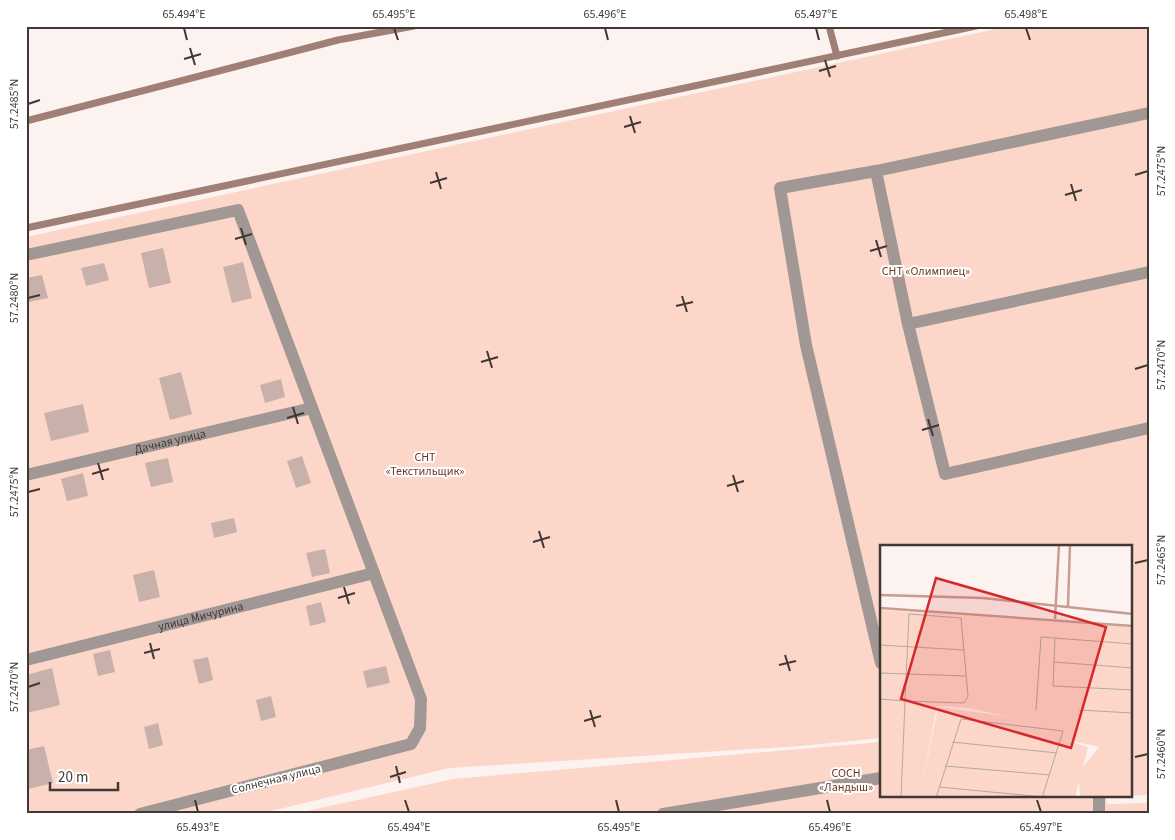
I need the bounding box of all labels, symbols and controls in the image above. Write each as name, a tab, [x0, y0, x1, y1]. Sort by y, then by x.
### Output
text: 65.494°E	[162, 6, 206, 23]
text: 65.495°E	[372, 6, 416, 23]
text: 65.496°E	[583, 6, 627, 23]
text: 65.497°E	[794, 6, 838, 23]
text: 65.498°E	[1004, 6, 1048, 23]
text: 57.2485°N	[6, 79, 23, 129]
text: 57.2475°N	[1153, 146, 1170, 196]
park label: СНТ «Олимпиец»	[882, 263, 970, 280]
text: 57.2480°N	[6, 273, 23, 323]
text: 57.2470°N	[1153, 340, 1170, 390]
street label: Дачная улица	[133, 425, 208, 458]
park label: СНТ «Текстильщик»	[386, 449, 464, 480]
text: 57.2475°N	[6, 467, 23, 517]
text: 57.2465°N	[1153, 535, 1170, 585]
inset map	[880, 545, 1132, 798]
street label: улица Мичурина	[156, 598, 245, 636]
text: 57.2470°N	[6, 662, 23, 712]
text: 57.2460°N	[1153, 729, 1170, 779]
scale bar	[50, 760, 118, 792]
street label: Солнечная улица	[230, 760, 323, 799]
park label: СОСН «Ландыш»	[819, 765, 873, 796]
text: 20 m	[58, 767, 88, 788]
text: 65.493°E	[176, 819, 220, 836]
text: 65.494°E	[387, 819, 431, 836]
text: 65.495°E	[597, 819, 641, 836]
text: 65.496°E	[808, 819, 852, 836]
text: 65.497°E	[1019, 819, 1063, 836]

